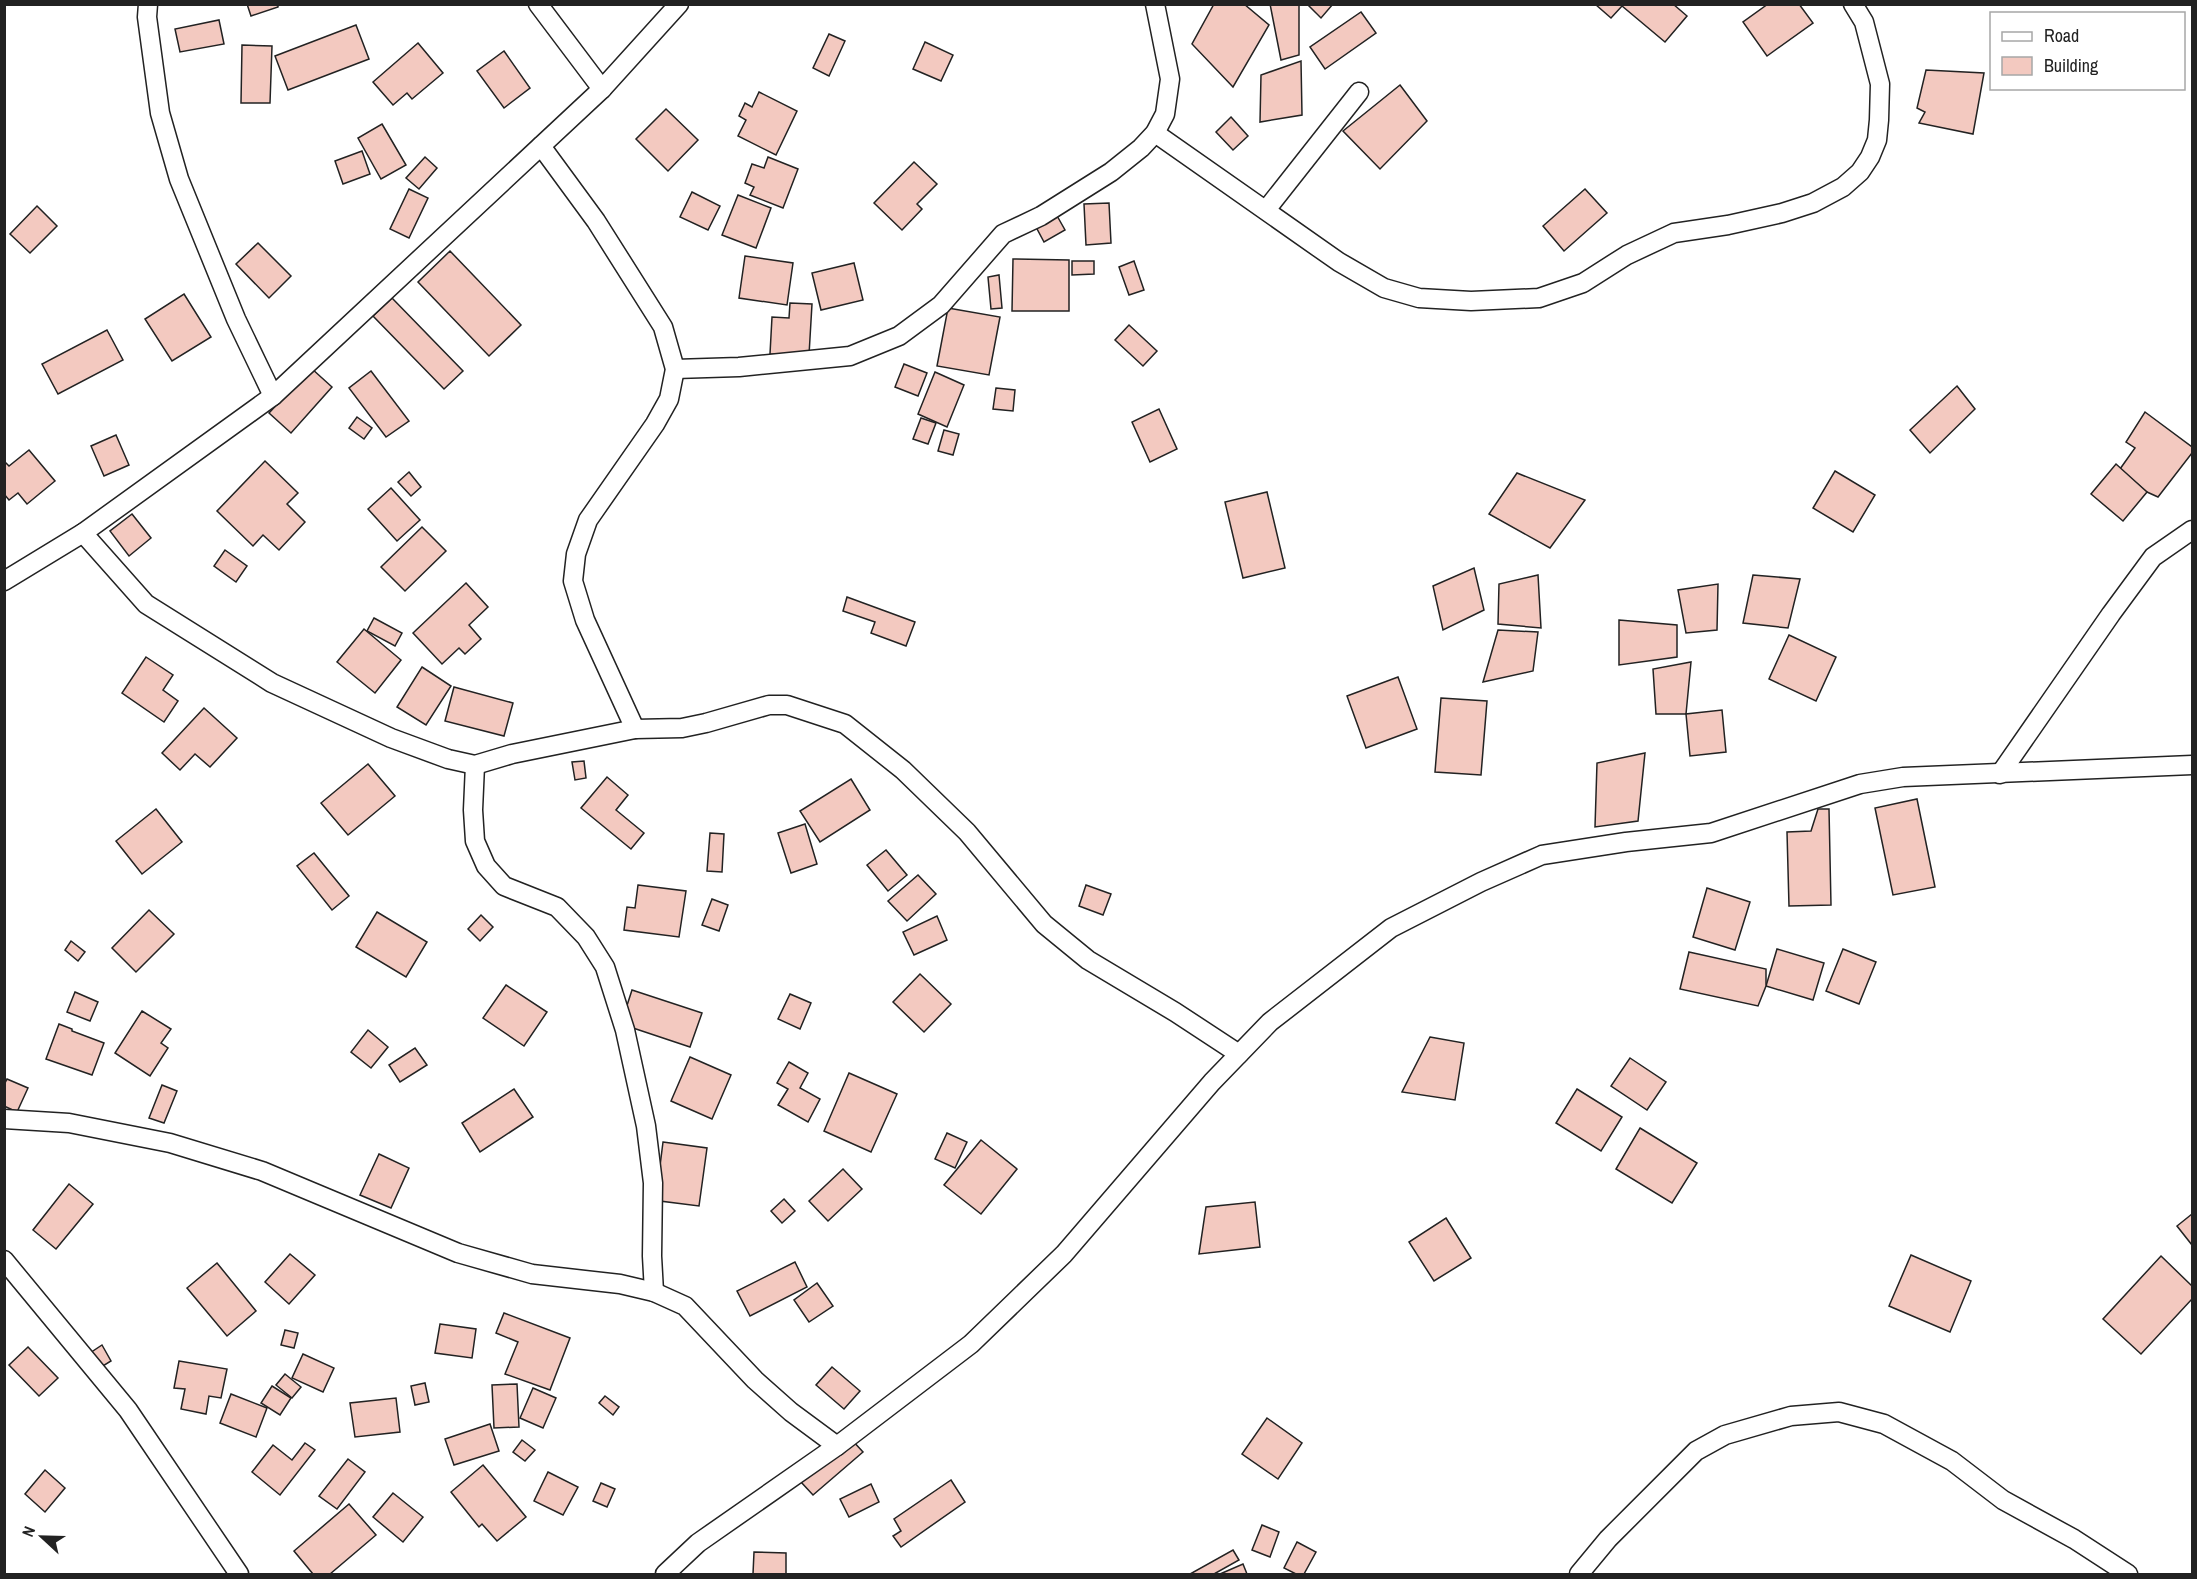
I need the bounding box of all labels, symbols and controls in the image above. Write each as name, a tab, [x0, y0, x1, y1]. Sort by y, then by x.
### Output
legend	[1990, 12, 2185, 90]
text: Road	[2044, 23, 2079, 48]
text: Building	[2044, 53, 2099, 78]
north arrow	[12, 1507, 72, 1567]
text: N	[16, 1523, 40, 1540]

